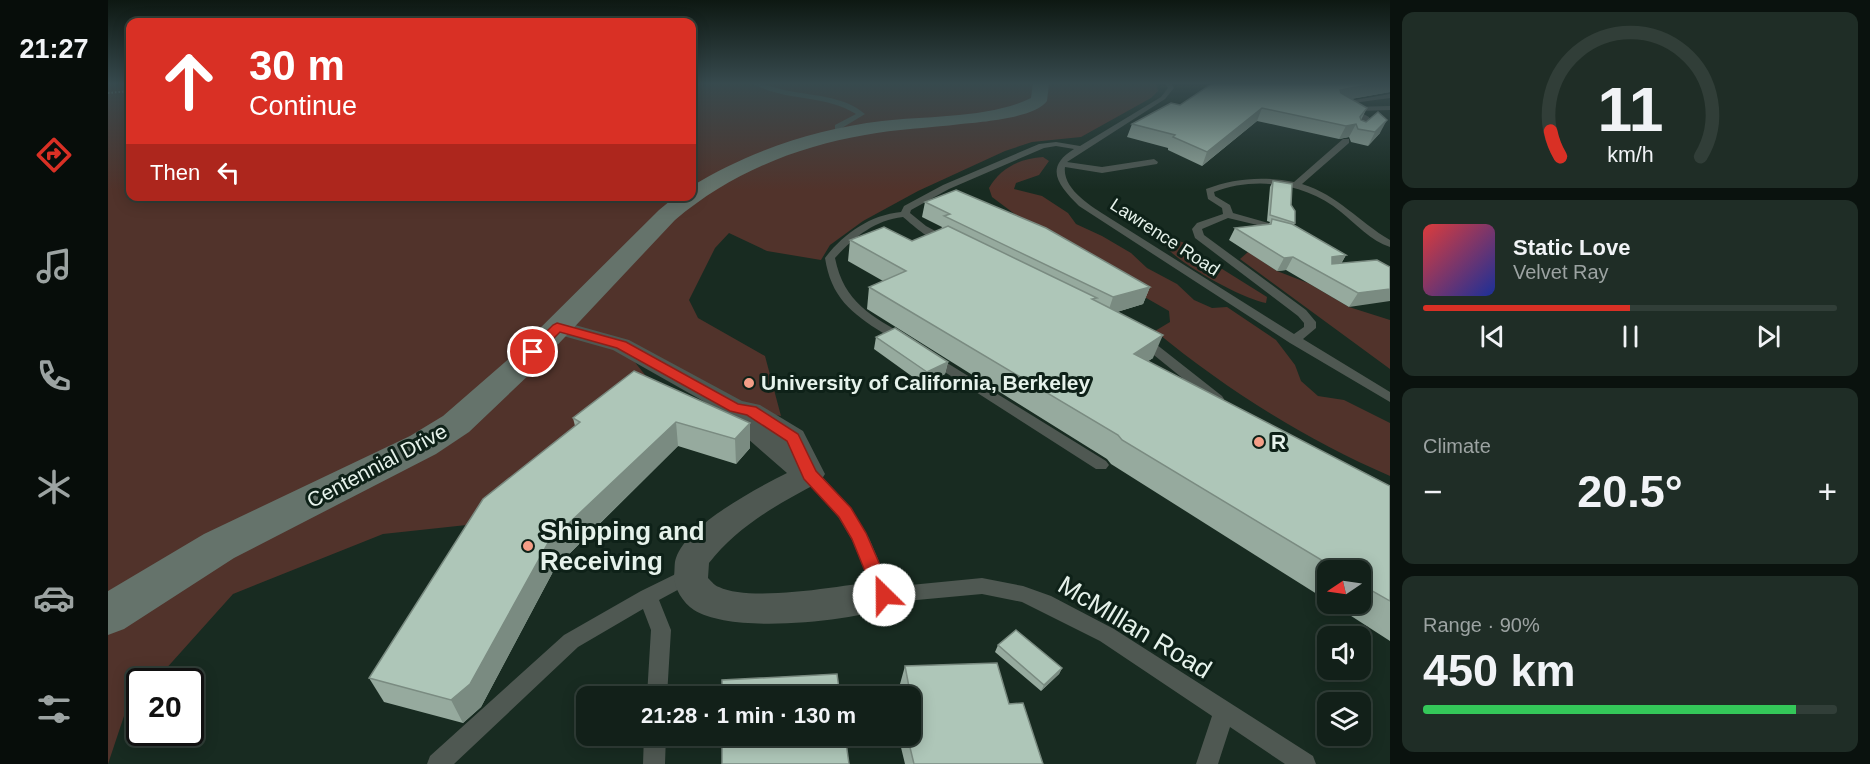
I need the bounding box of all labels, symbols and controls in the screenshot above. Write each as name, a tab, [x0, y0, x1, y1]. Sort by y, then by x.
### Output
text: 21:27	[19, 34, 89, 64]
icon: ahead	[150, 42, 228, 120]
text: 30 m	[249, 42, 345, 89]
text: 11	[1597, 75, 1663, 144]
text: Continue	[249, 91, 357, 121]
icon: directions	[33, 134, 75, 176]
text: km/h	[1607, 143, 1653, 167]
icon: left	[212, 156, 245, 189]
text: Then	[150, 160, 200, 185]
street label: Lawrence Road	[1107, 194, 1223, 280]
text: Static Love	[1513, 235, 1630, 260]
icon: music	[33, 245, 75, 287]
text: Velvet Ray	[1513, 261, 1609, 283]
icon: previous	[1476, 320, 1509, 353]
icon: pause	[1614, 320, 1647, 353]
icon: next	[1752, 320, 1785, 353]
pin	[507, 326, 558, 377]
icon: arrive	[516, 335, 549, 368]
icon: phone	[33, 355, 75, 397]
place label: University of California, Berkeley	[761, 371, 1090, 394]
marker: University of California, Berkeley	[742, 376, 756, 390]
street label: Centennial Drive	[303, 419, 451, 512]
place label: R	[1271, 430, 1286, 453]
marker: R	[1252, 435, 1266, 449]
text: Climate	[1423, 435, 1491, 457]
icon: climate	[33, 466, 75, 508]
text: 20.5°	[1577, 466, 1683, 517]
text: −	[1423, 473, 1442, 510]
text: +	[1818, 473, 1837, 510]
place label: Shipping and Receiving	[540, 516, 705, 576]
marker: Shipping and Receiving	[521, 539, 535, 553]
north arrow	[1317, 560, 1371, 614]
map controls	[1317, 560, 1371, 746]
position arrow	[852, 563, 916, 627]
street label: McMIllan Road	[1053, 569, 1217, 685]
icon: car	[33, 577, 75, 619]
text: Range · 90%	[1423, 614, 1540, 636]
button: sound	[1317, 626, 1371, 680]
text: 450 km	[1423, 645, 1576, 696]
speed limit sign: 20	[126, 668, 204, 746]
icon: filters	[33, 688, 75, 730]
button: layers	[1317, 692, 1371, 746]
text: 21:28 · 1 min · 130 m	[641, 703, 856, 728]

